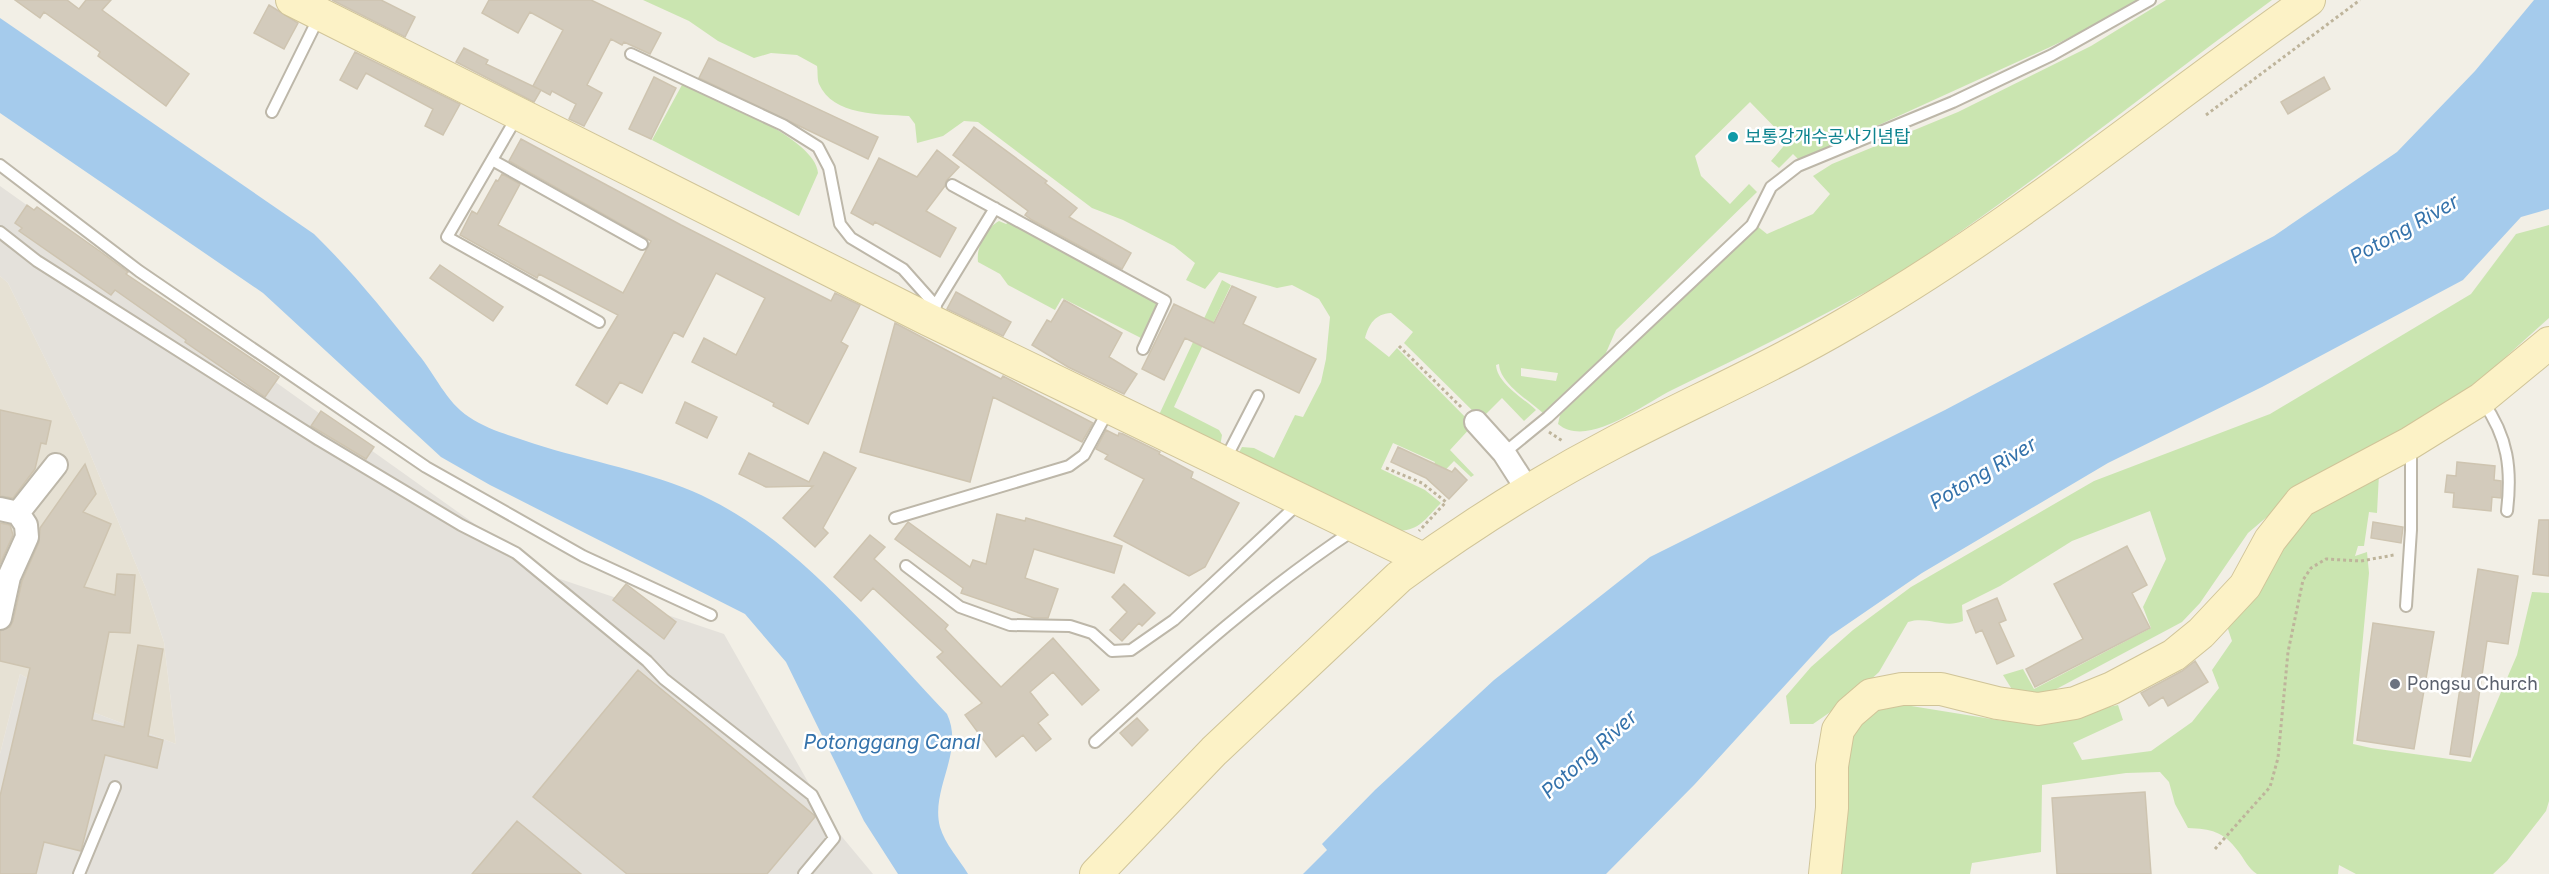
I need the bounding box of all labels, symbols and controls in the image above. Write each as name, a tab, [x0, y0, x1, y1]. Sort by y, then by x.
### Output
place label: 보통강개수공사기념탑	[1745, 126, 1911, 147]
marker: 보통강개수공사기념탑	[1726, 130, 1740, 144]
water label: Potong River	[2346, 189, 2463, 269]
water label: Potong River	[1925, 431, 2041, 514]
place label: Pongsu Church	[2407, 673, 2538, 694]
marker: Pongsu Church	[2388, 677, 2402, 691]
water label: Potong River	[1536, 705, 1642, 803]
water label: Potonggang Canal	[803, 730, 981, 754]

